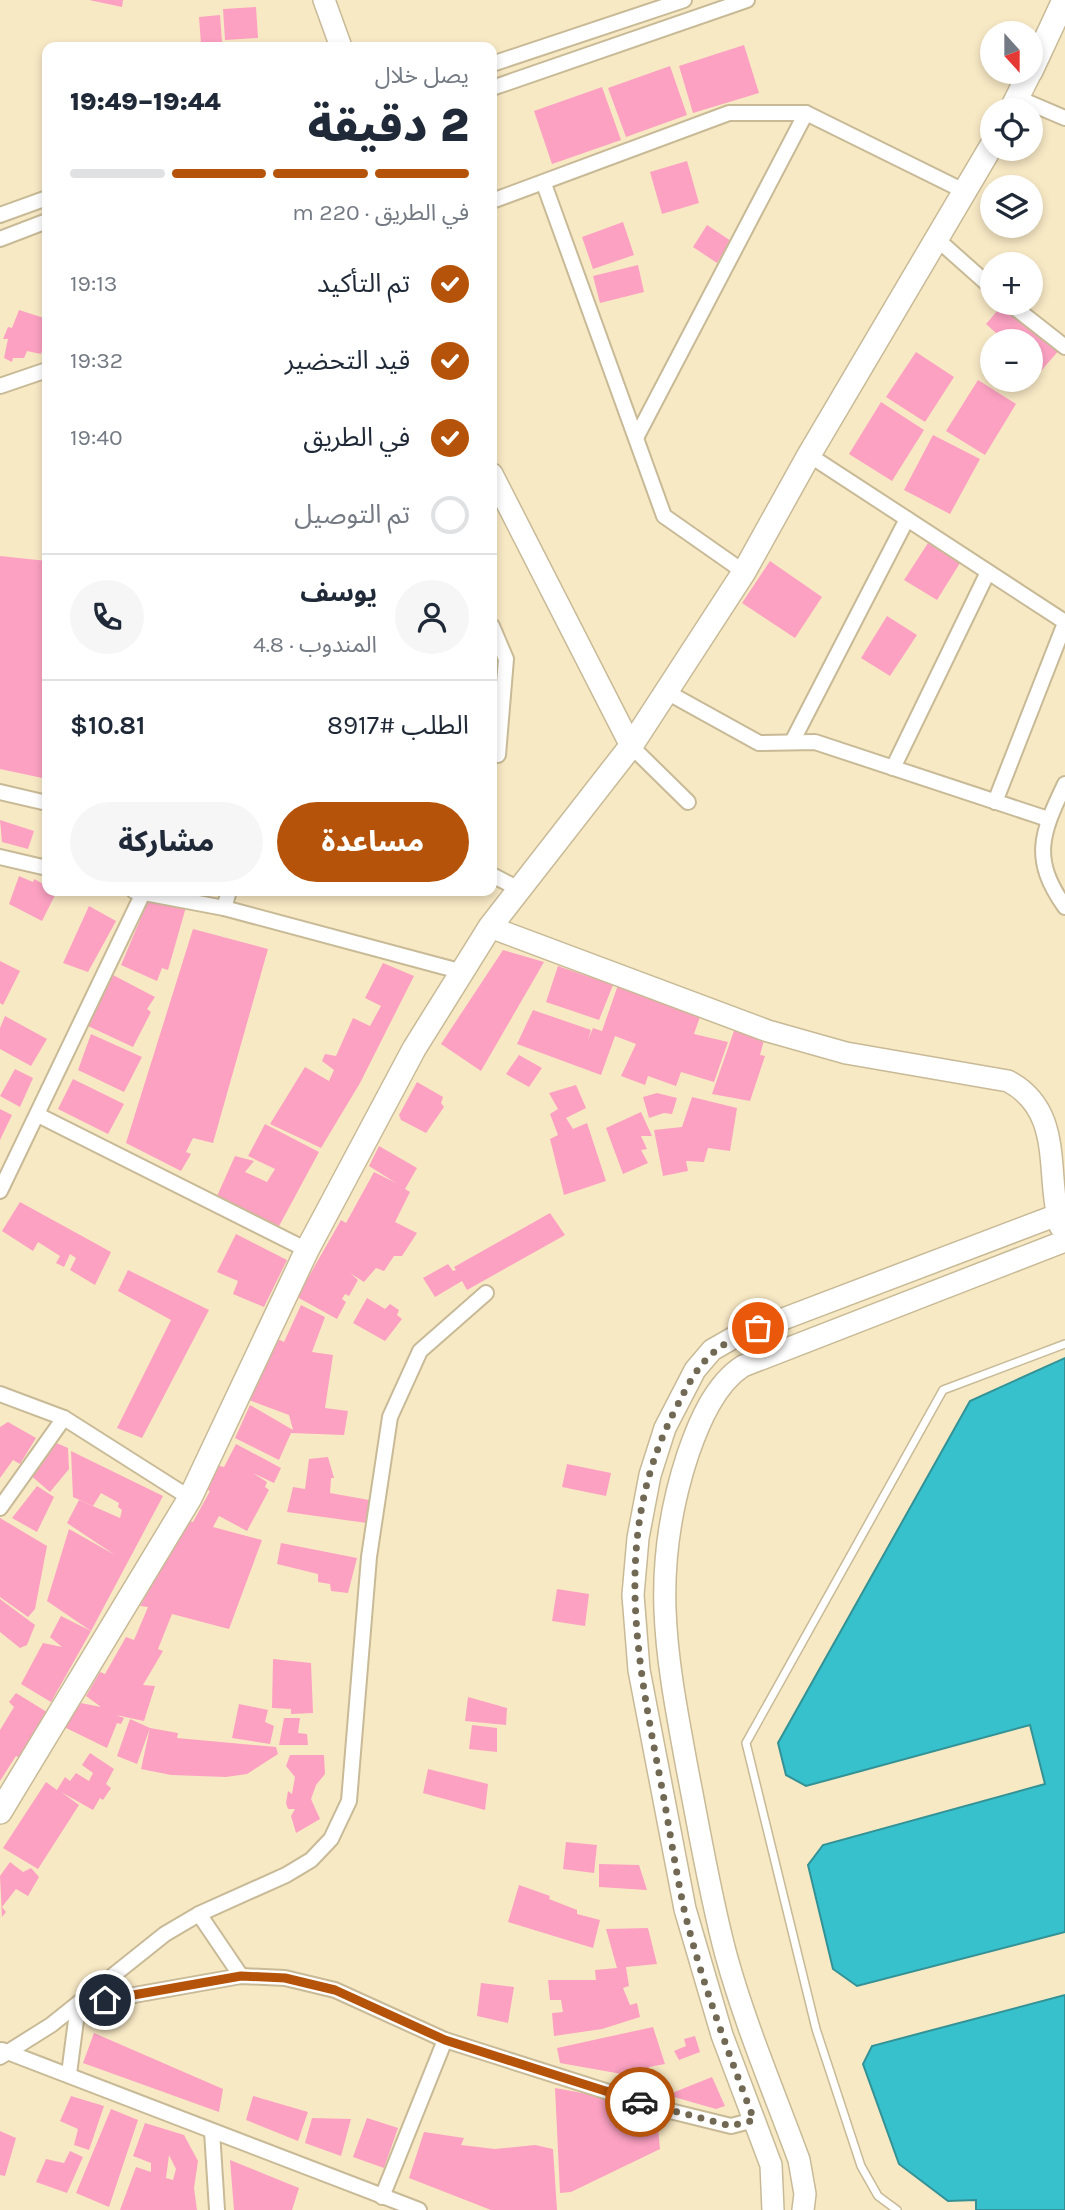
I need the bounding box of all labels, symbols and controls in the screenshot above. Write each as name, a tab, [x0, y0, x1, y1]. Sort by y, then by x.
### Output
north arrow	[980, 21, 1043, 84]
map controls	[980, 21, 1043, 392]
text: يصل خلال	[375, 62, 469, 89]
text: 19:44–19:49	[70, 86, 221, 117]
button: locate	[980, 98, 1043, 161]
text: 2 دقيقة	[307, 99, 469, 153]
button: layers	[980, 175, 1043, 238]
text: في الطريق · 220 m	[292, 199, 469, 226]
button: +	[980, 252, 1043, 315]
icon: check	[431, 265, 469, 303]
text: تم التأكيد	[317, 268, 410, 299]
text: 19:13	[70, 270, 117, 297]
button: −	[980, 329, 1043, 392]
icon: check	[431, 342, 469, 380]
text: قيد التحضير	[285, 345, 410, 376]
text: 19:32	[70, 347, 123, 374]
icon: check	[431, 419, 469, 457]
text: في الطريق	[303, 422, 410, 453]
text: 19:40	[70, 424, 123, 451]
text: تم التوصيل	[294, 499, 410, 530]
text: يوسف	[300, 577, 377, 608]
button: phone	[70, 580, 144, 654]
button: person	[395, 580, 469, 654]
text: المندوب · 4.8	[253, 631, 377, 658]
text: $10.81	[70, 710, 145, 741]
text: الطلب #8917	[327, 710, 469, 741]
button: مشاركة	[70, 802, 263, 882]
button: مساعدة	[277, 802, 469, 882]
pin	[728, 1298, 788, 1358]
icon: bag	[739, 1309, 777, 1347]
pin	[75, 1970, 135, 2030]
icon: home	[86, 1981, 124, 2019]
courier	[605, 2067, 675, 2137]
icon: car	[621, 2083, 659, 2121]

